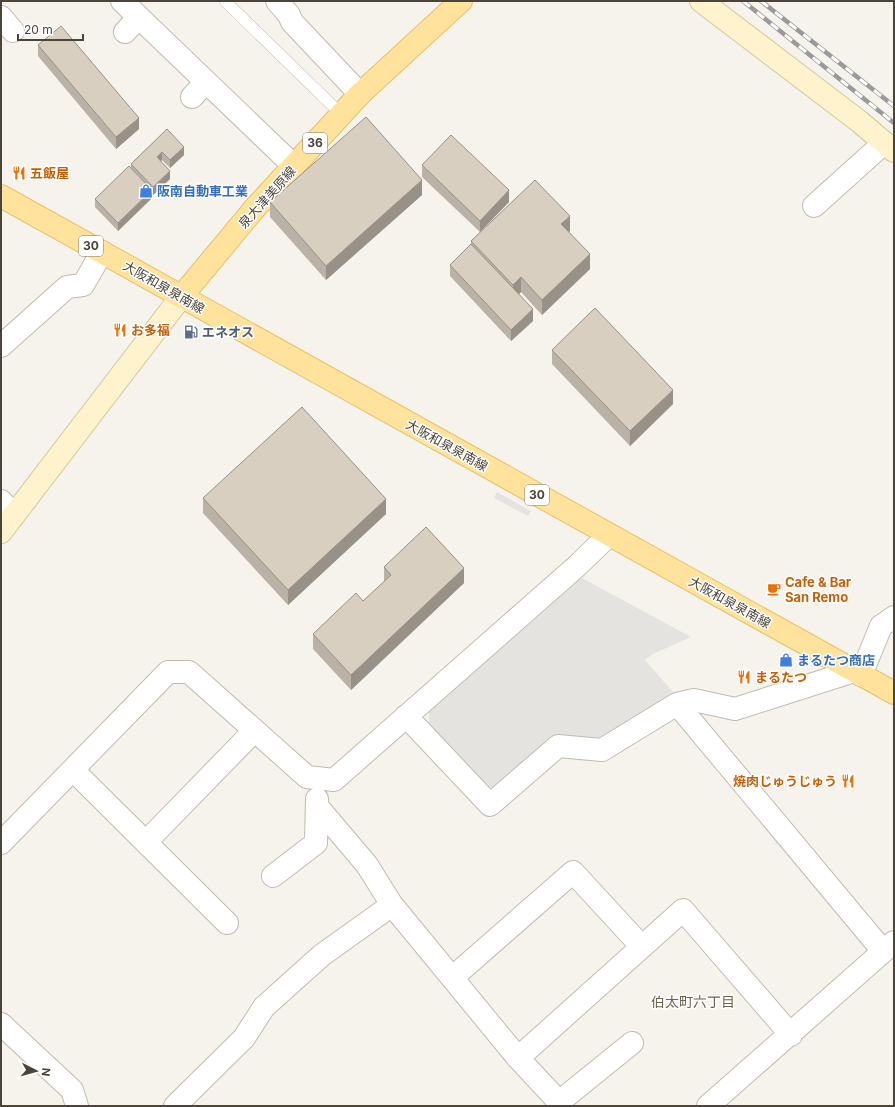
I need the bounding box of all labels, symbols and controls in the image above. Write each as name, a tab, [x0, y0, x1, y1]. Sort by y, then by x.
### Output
scale bar	[18, 16, 83, 42]
text: 20 m	[24, 22, 53, 37]
road number: 36	[303, 133, 327, 153]
street label: 泉大津美原線	[235, 163, 299, 231]
restaurant icon: 五飯屋	[11, 165, 27, 181]
place label: 五飯屋	[30, 165, 69, 181]
shop icon: 阪南自動車工業	[138, 183, 154, 199]
place label: 阪南自動車工業	[157, 183, 248, 199]
road number: 30	[79, 236, 103, 256]
street label: 大阪和泉泉南線	[121, 257, 207, 317]
restaurant icon: お多福	[112, 322, 128, 338]
place label: お多福	[131, 322, 170, 338]
fuel station icon: エネオス	[183, 324, 199, 340]
place label: エネオス	[202, 324, 254, 340]
street label: 大阪和泉泉南線	[403, 416, 491, 474]
road number: 30	[525, 485, 549, 505]
street label: 大阪和泉泉南線	[686, 573, 774, 631]
place label: Cafe & Bar San Remo	[785, 574, 852, 605]
cafe icon: Cafe & Bar San Remo	[766, 581, 782, 597]
shop icon: まるたつ商店	[778, 652, 794, 668]
place label: まるたつ商店	[797, 652, 875, 668]
restaurant icon: まるたつ	[736, 669, 752, 685]
place label: まるたつ	[755, 669, 807, 685]
place label: 焼肉じゅうじゅう	[733, 773, 837, 789]
restaurant icon: 焼肉じゅうじゅう	[840, 773, 856, 789]
district label: 伯太町六丁目	[651, 993, 735, 1010]
north arrow	[16, 1051, 56, 1091]
text: N	[39, 1067, 53, 1077]

